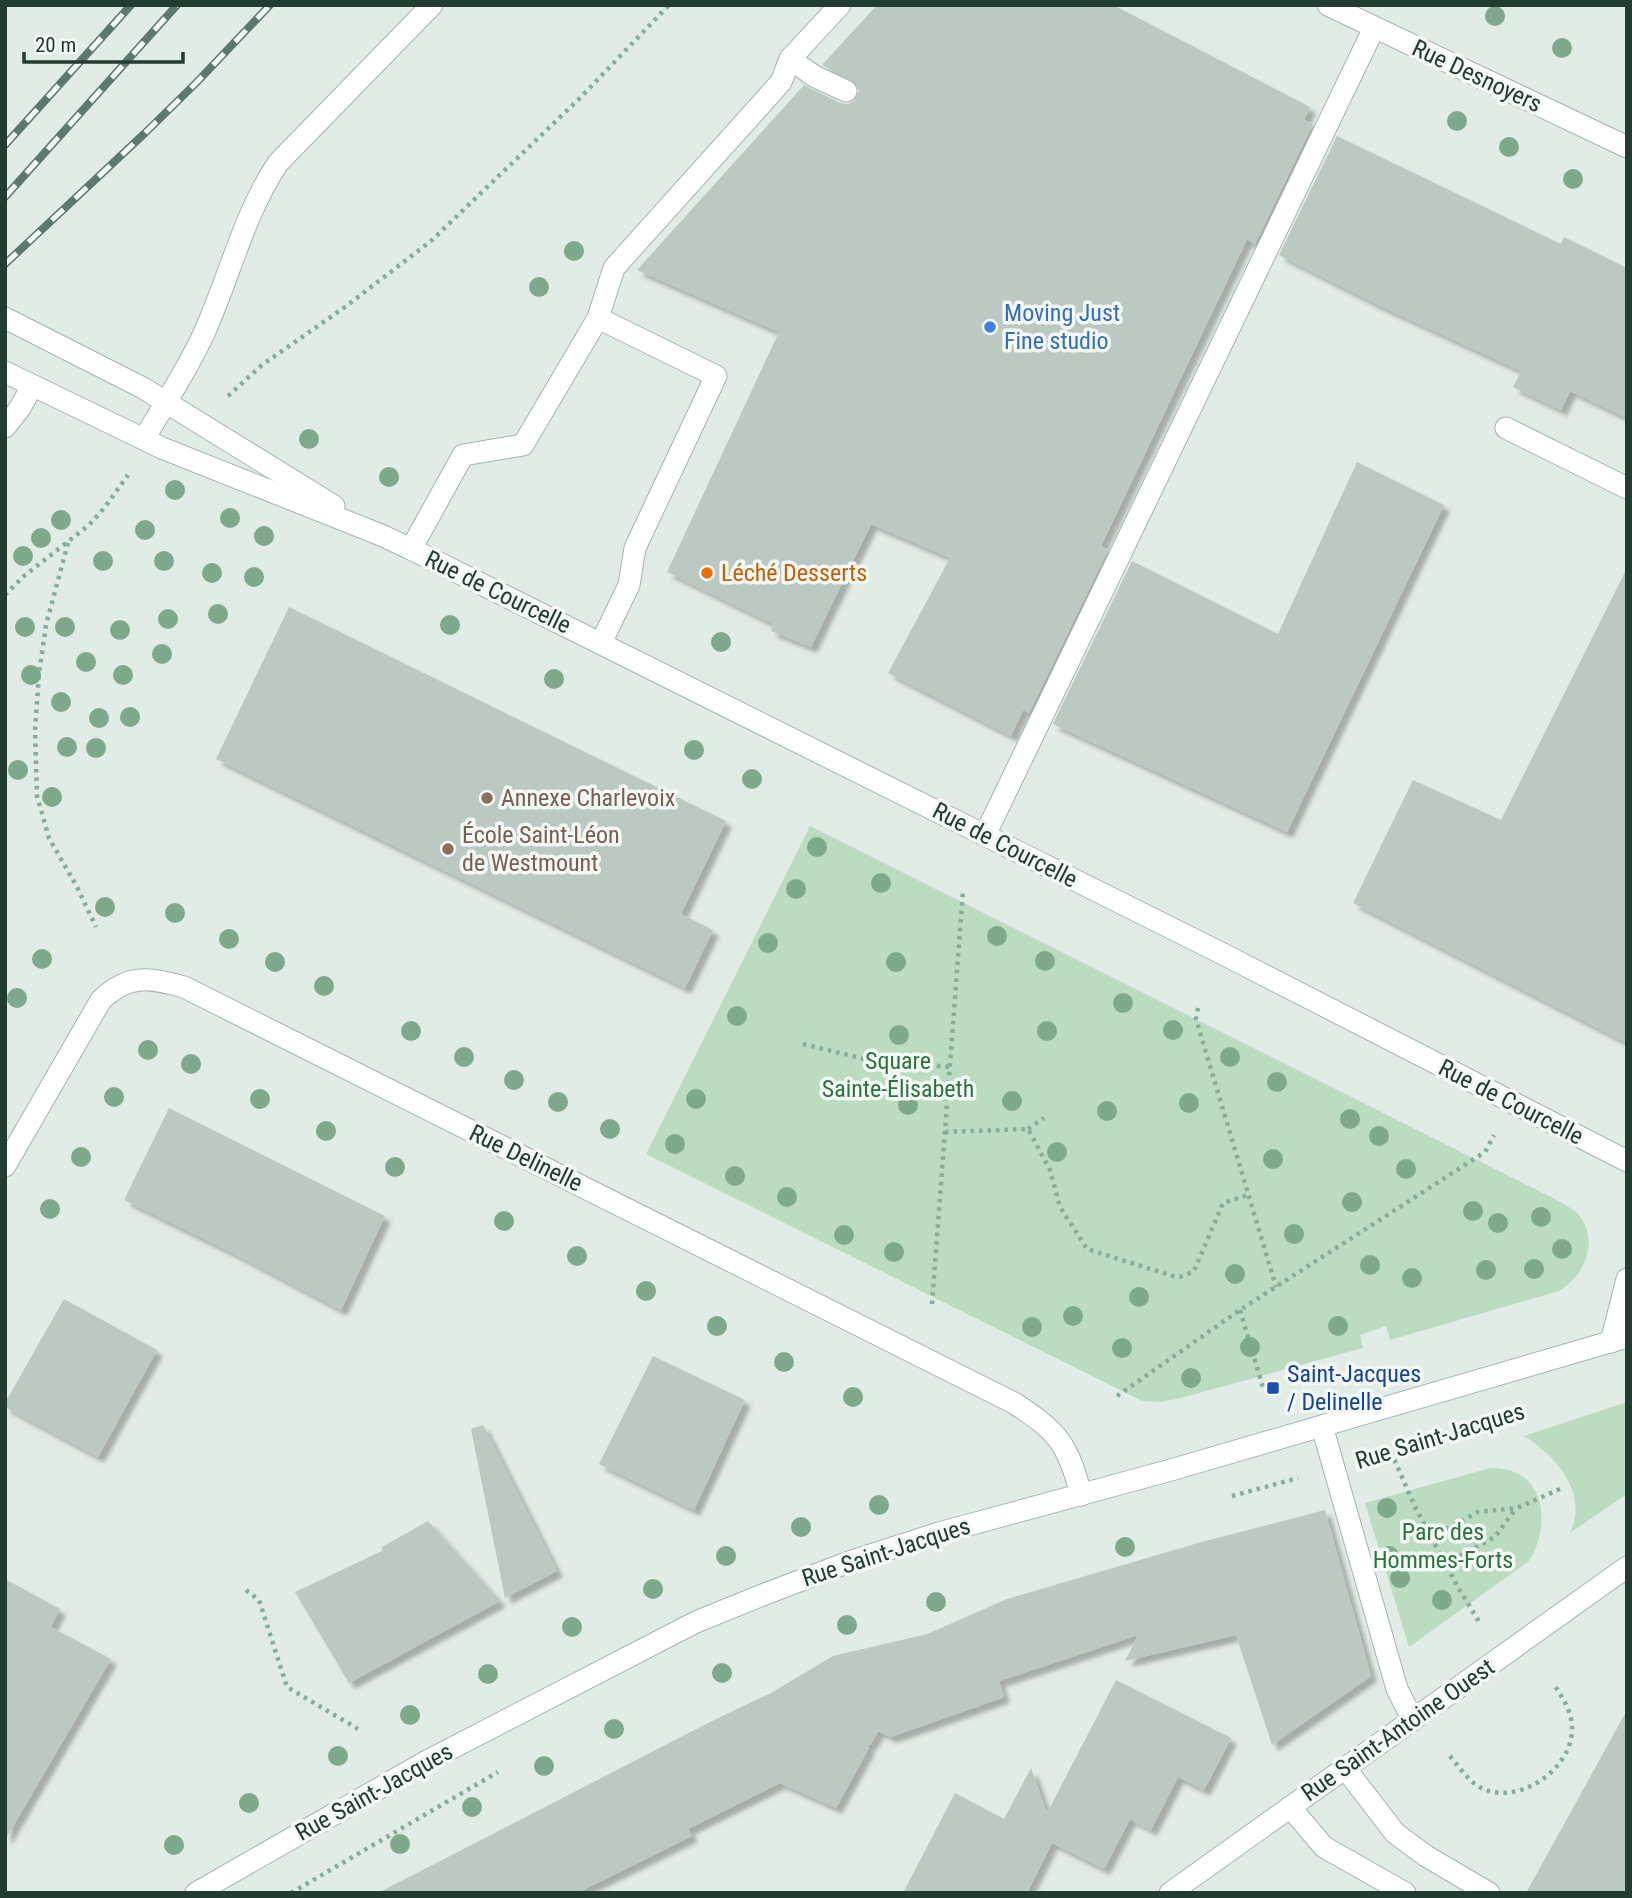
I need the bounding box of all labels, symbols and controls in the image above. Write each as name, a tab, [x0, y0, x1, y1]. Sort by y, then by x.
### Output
scale bar	[24, 21, 184, 65]
text: 20 m	[35, 33, 76, 57]
street label: Rue Desnoyers	[1408, 34, 1546, 118]
place label: Moving Just Fine studio	[1004, 299, 1120, 355]
marker: Moving Just Fine studio	[982, 319, 998, 335]
street label: Rue de Courcelle	[421, 545, 575, 639]
place label: Léché Desserts	[721, 559, 867, 587]
marker: Léché Desserts	[699, 565, 715, 581]
place label: Annexe Charlevoix	[501, 784, 675, 812]
marker: Annexe Charlevoix	[479, 790, 495, 806]
street label: Rue de Courcelle	[928, 796, 1082, 894]
place label: École Saint-Léon de Westmount	[462, 821, 620, 877]
marker: École Saint-Léon de Westmount	[440, 841, 456, 857]
park label: Square Sainte-Élisabeth	[822, 1047, 974, 1103]
street label: Rue de Courcelle	[1434, 1053, 1588, 1151]
street label: Rue Delinelle	[465, 1119, 587, 1197]
place label: Saint-Jacques / Delinelle	[1287, 1360, 1421, 1416]
marker: Saint-Jacques / Delinelle	[1265, 1380, 1281, 1396]
street label: Rue Saint-Jacques	[1352, 1397, 1528, 1475]
street label: Rue Saint-Jacques	[798, 1512, 974, 1592]
park label: Parc des Hommes-Forts	[1373, 1518, 1513, 1574]
street label: Rue Saint-Antoine Ouest	[1296, 1653, 1500, 1807]
street label: Rue Saint-Jacques	[291, 1737, 457, 1847]

